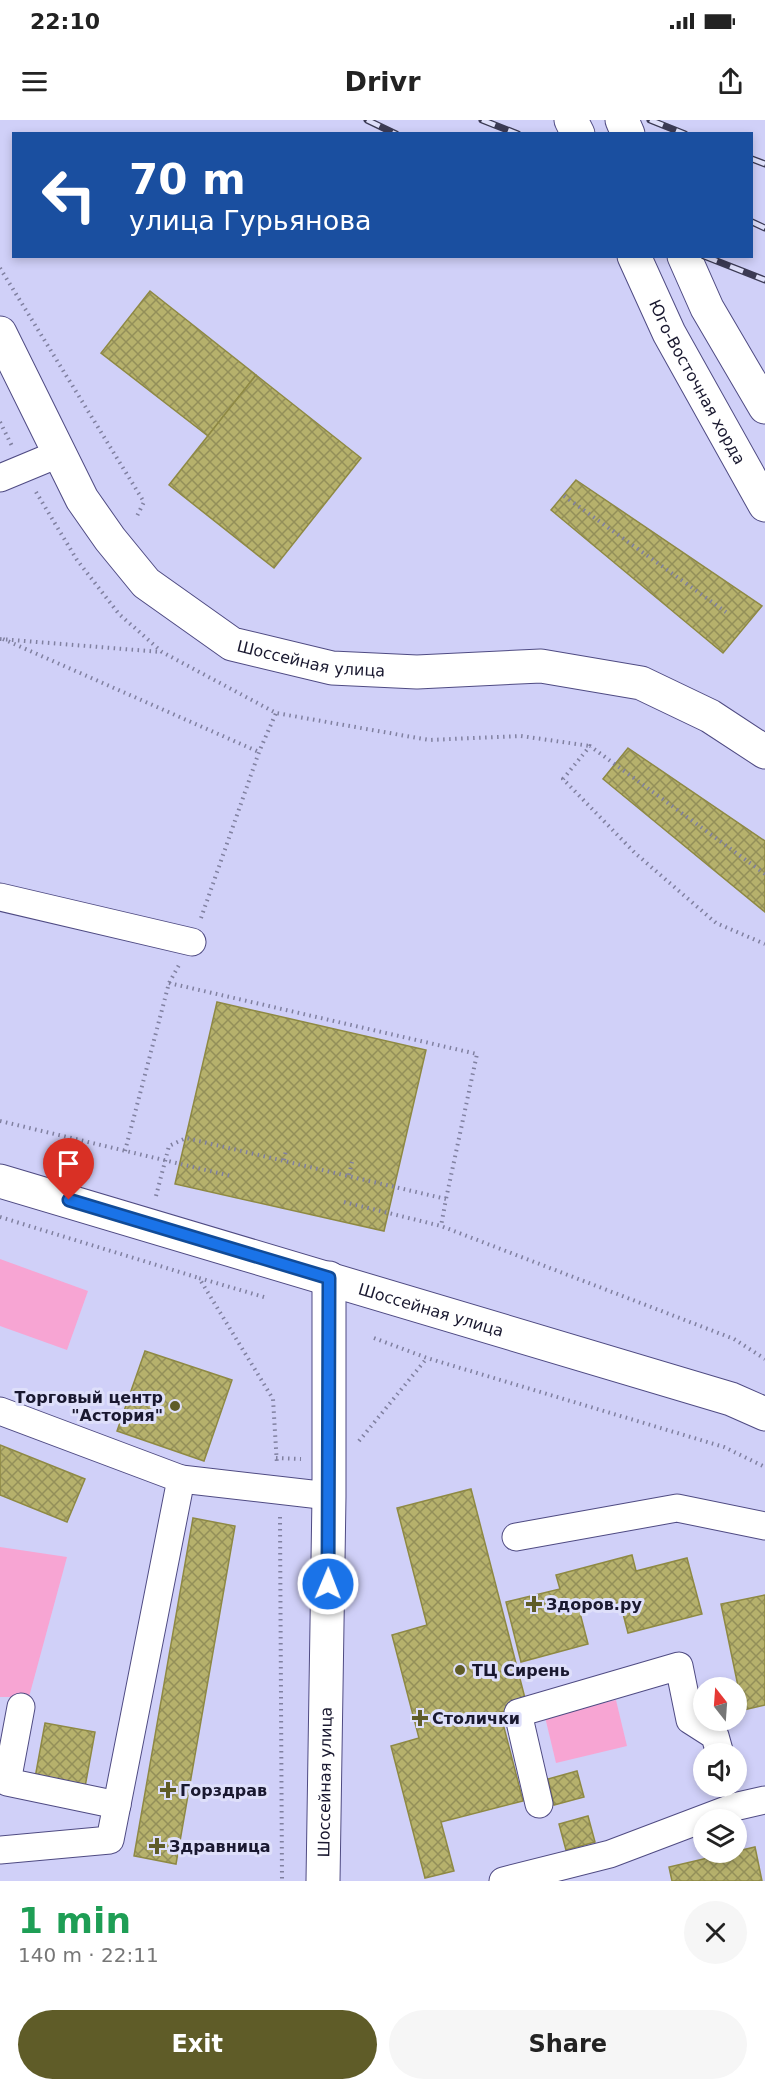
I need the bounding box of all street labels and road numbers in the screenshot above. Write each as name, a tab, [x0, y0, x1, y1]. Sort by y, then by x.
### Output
street label: Юго-Восточная хорда	[645, 296, 750, 468]
street label: Шоссейная улица	[235, 636, 386, 680]
street label: Шоссейная улица	[356, 1279, 506, 1340]
street label: Шоссейная улица	[314, 1707, 335, 1857]

